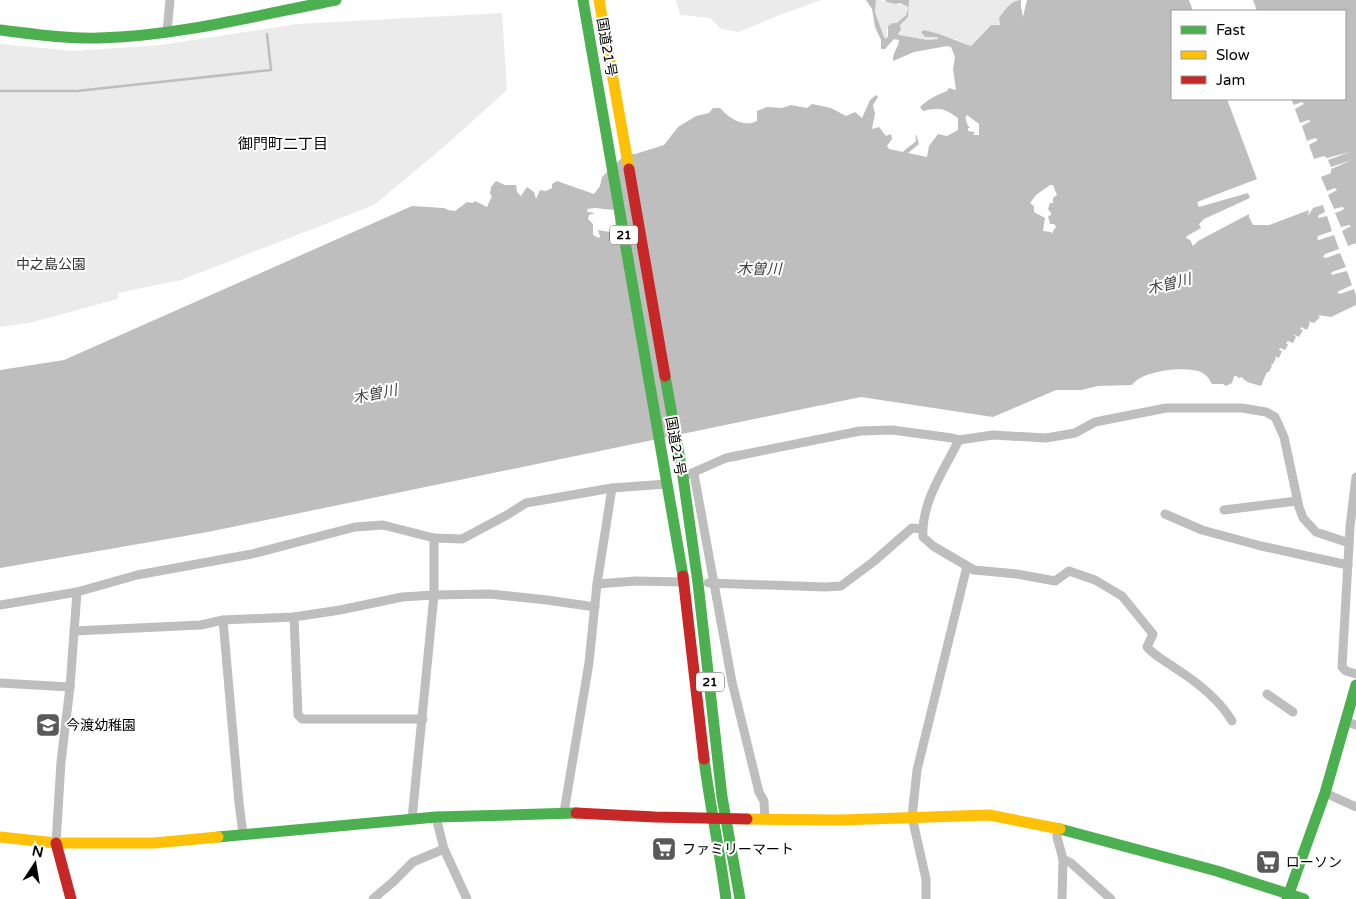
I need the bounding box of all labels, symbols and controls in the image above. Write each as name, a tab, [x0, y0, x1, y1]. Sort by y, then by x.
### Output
legend	[1171, 10, 1346, 100]
street label: 国道21号	[593, 16, 620, 78]
text: Fast	[1216, 21, 1246, 39]
text: Slow	[1216, 46, 1250, 64]
text: Jam	[1216, 71, 1245, 89]
district label: 御門町二丁目	[238, 135, 328, 153]
road number: 21	[610, 226, 638, 244]
park label: 中之島公園	[16, 256, 86, 273]
water label: 木曽川	[736, 260, 783, 278]
water label: 木曽川	[1145, 269, 1195, 298]
water label: 木曽川	[351, 380, 401, 407]
street label: 国道21号	[662, 415, 689, 477]
road number: 21	[696, 672, 724, 692]
school or university icon: 今渡幼稚園	[35, 712, 61, 738]
place label: 今渡幼稚園	[66, 717, 136, 734]
supermarket icon: ファミリーマート	[651, 836, 677, 862]
north arrow	[10, 839, 60, 889]
place label: ファミリーマート	[682, 841, 794, 858]
text: N	[30, 842, 45, 861]
supermarket icon: ローソン	[1255, 849, 1281, 875]
place label: ローソン	[1286, 854, 1342, 871]

